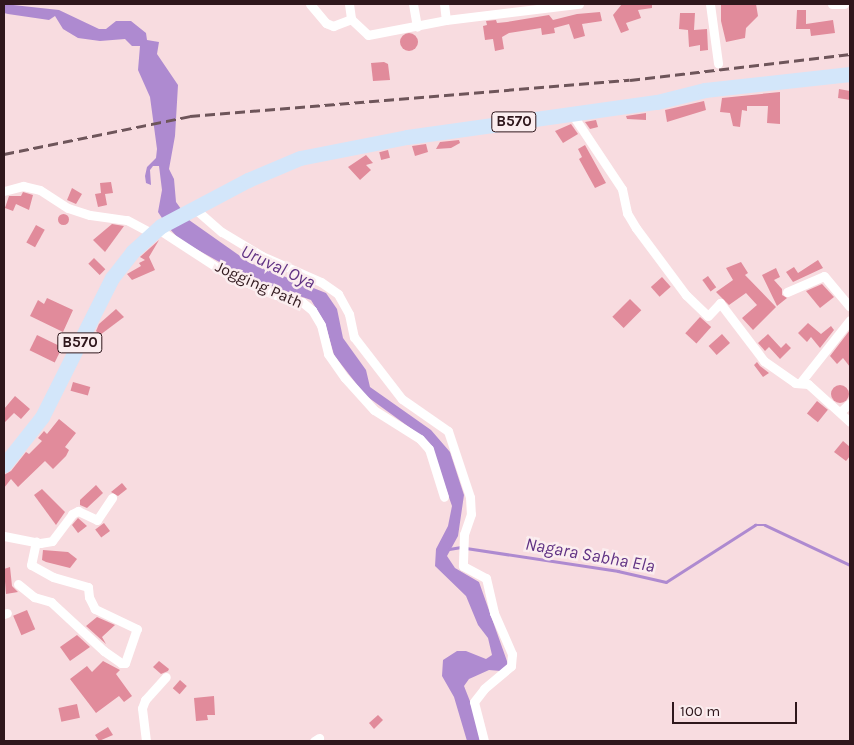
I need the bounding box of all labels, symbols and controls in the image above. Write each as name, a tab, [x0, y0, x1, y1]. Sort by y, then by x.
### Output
road number: B570	[490, 110, 538, 134]
water label: Uruval Oya	[237, 240, 319, 294]
street label: Jogging Path	[212, 257, 306, 313]
road number: B570	[56, 330, 104, 356]
water label: Nagara Sabha Ela	[524, 533, 656, 577]
scale bar	[674, 692, 799, 724]
text: 100 m	[680, 702, 720, 720]

